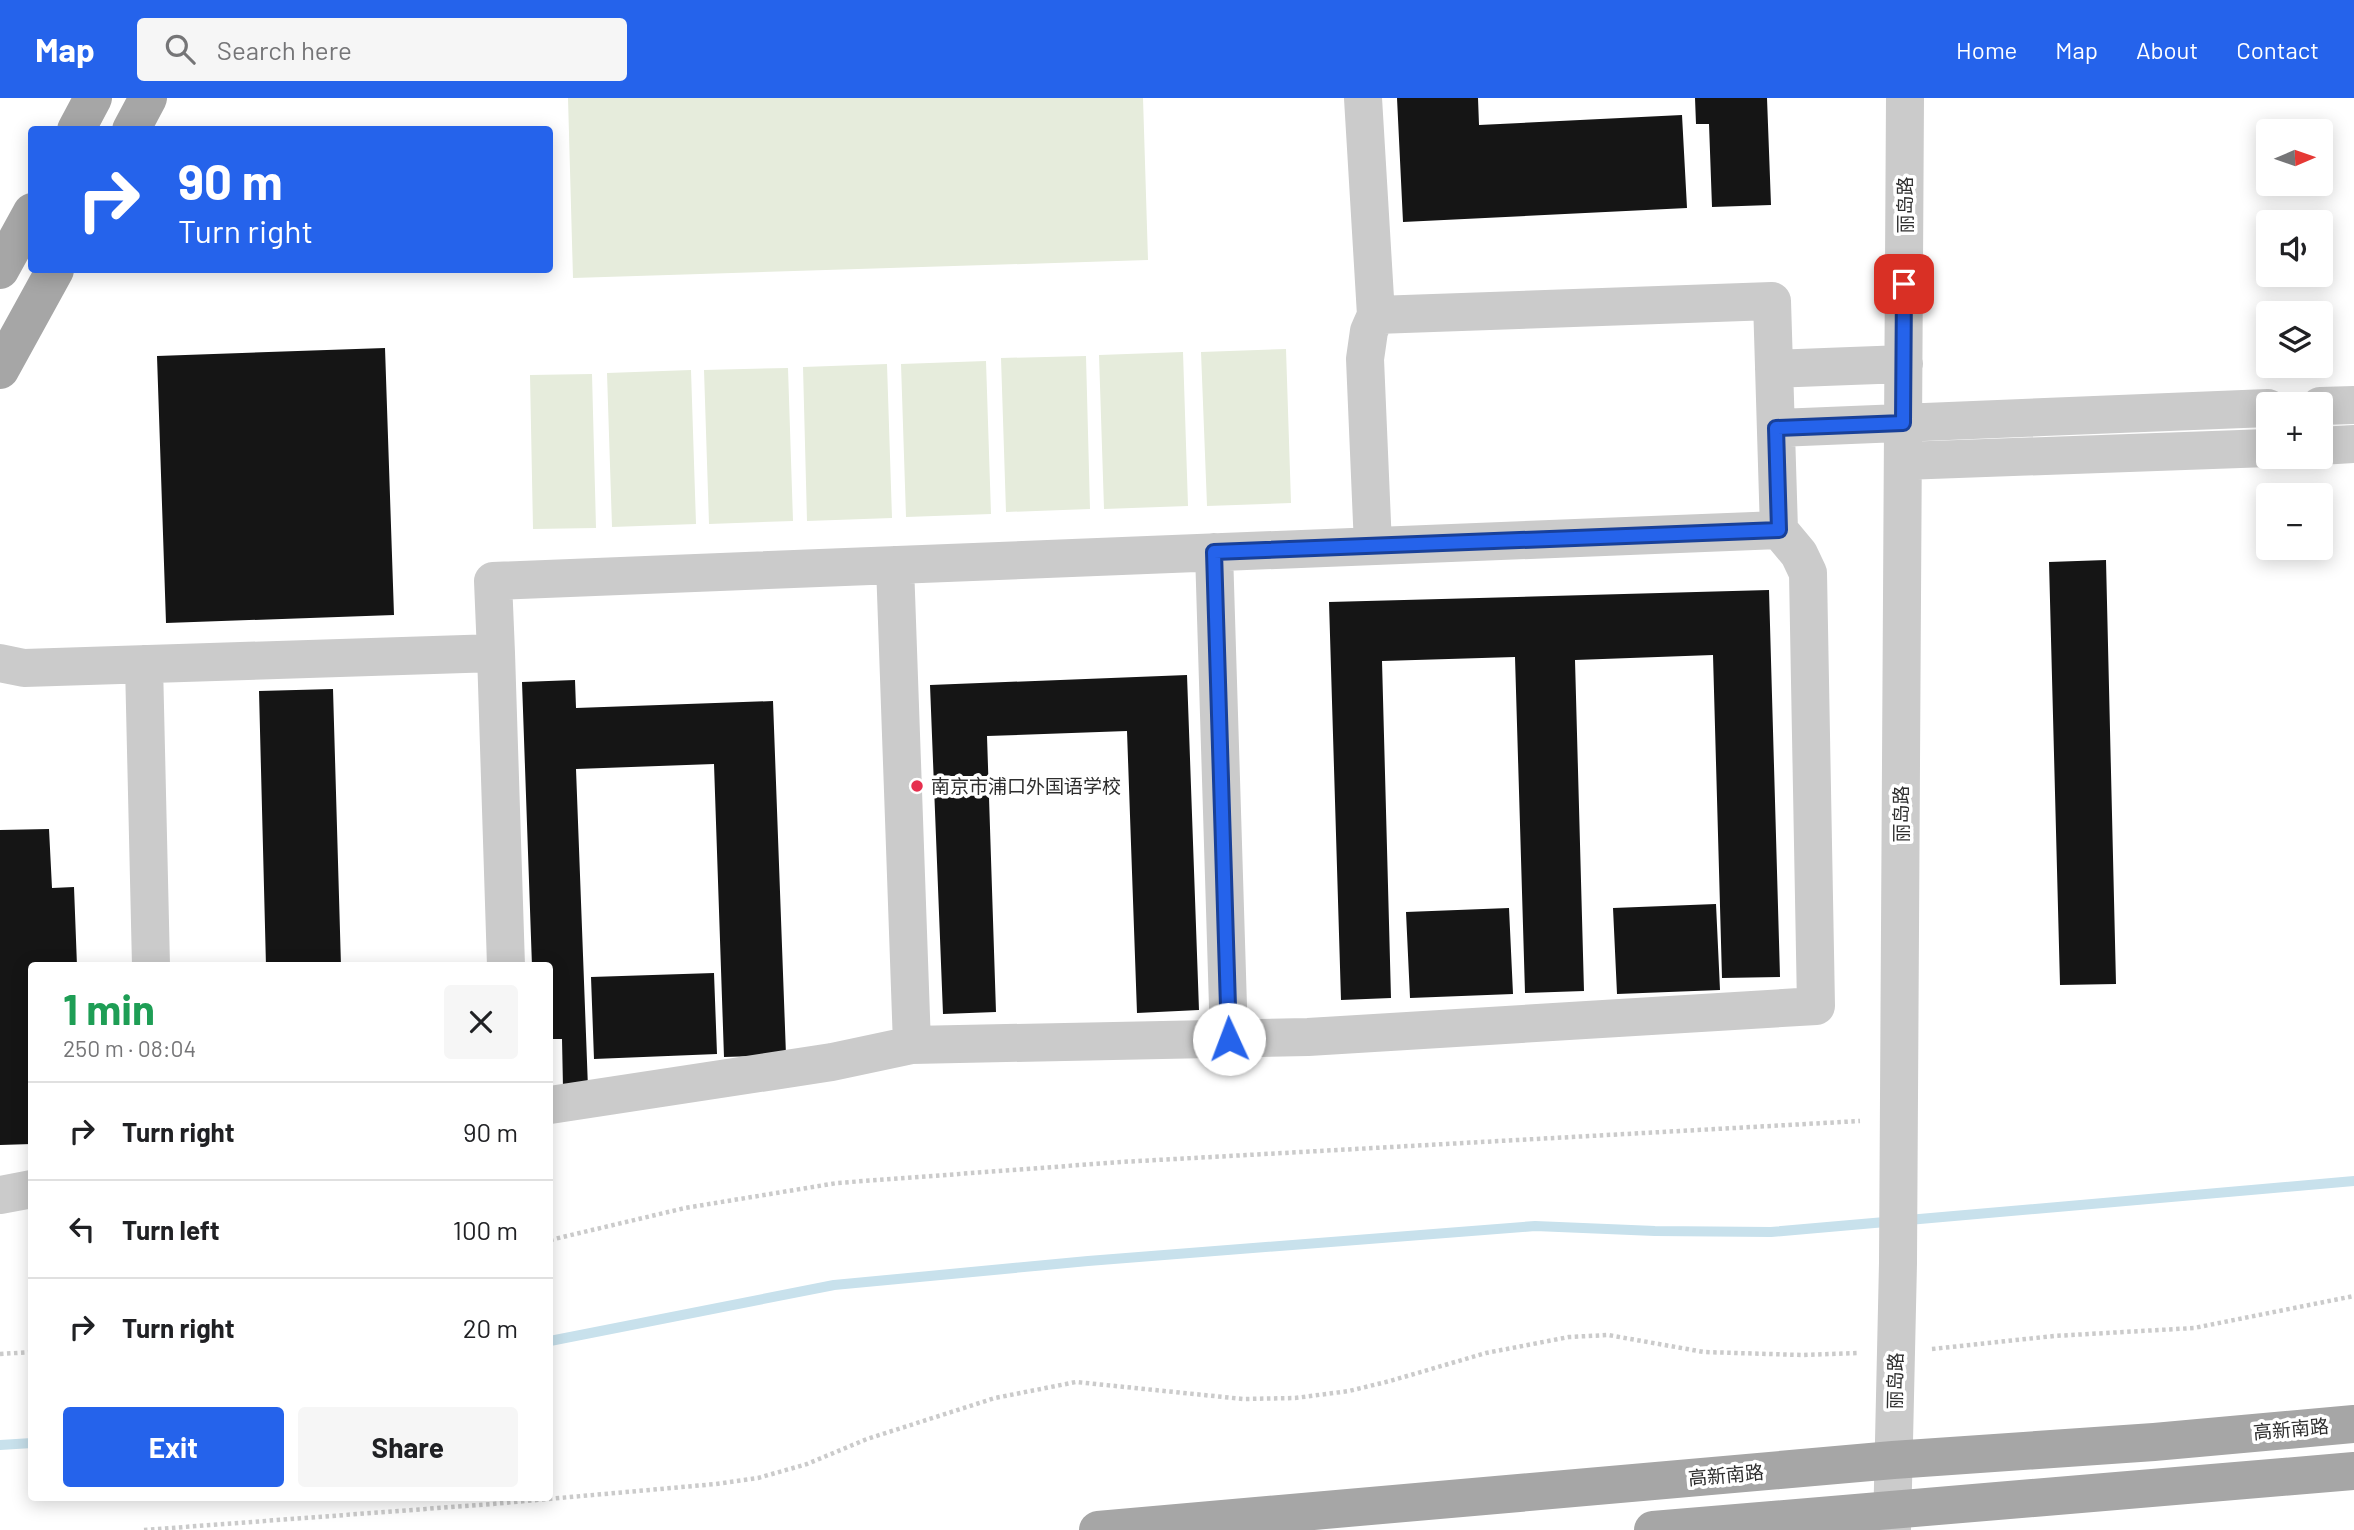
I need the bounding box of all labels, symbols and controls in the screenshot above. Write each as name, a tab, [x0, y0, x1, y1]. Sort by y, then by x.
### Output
search box	[137, 18, 627, 81]
text: Map	[35, 29, 95, 69]
icon: search	[161, 30, 199, 68]
text: Search here	[217, 34, 352, 65]
text: Home	[1956, 35, 2017, 64]
text: Map	[2055, 35, 2098, 64]
text: About	[2136, 35, 2198, 64]
text: Contact	[2236, 35, 2319, 64]
north arrow	[2256, 119, 2333, 196]
map controls	[2256, 119, 2333, 560]
text: 90 m	[178, 151, 283, 210]
icon: right	[63, 154, 154, 245]
street label: 丽岛路	[1893, 176, 1916, 234]
button: sound	[2256, 210, 2333, 287]
text: Turn right	[178, 211, 313, 249]
pin	[1874, 254, 1934, 314]
icon: arrive	[1885, 265, 1923, 303]
button: layers	[2256, 301, 2333, 378]
button: +	[2256, 392, 2333, 469]
button: −	[2256, 483, 2333, 560]
place label: 南京市浦口外国语学校	[931, 774, 1121, 797]
marker: 南京市浦口外国语学校	[909, 778, 925, 794]
street label: 丽岛路	[1889, 785, 1912, 843]
text: 1 min	[63, 983, 155, 1033]
button: close	[444, 985, 518, 1059]
position arrow	[1192, 1002, 1266, 1076]
text: 250 m · 08:04	[63, 1034, 196, 1062]
icon: right	[63, 1112, 101, 1150]
text: Turn right	[122, 1116, 235, 1147]
text: 90 m	[463, 1116, 518, 1147]
icon: left	[63, 1210, 101, 1248]
text: Turn left	[122, 1214, 220, 1245]
text: 100 m	[453, 1214, 518, 1245]
icon: right	[63, 1308, 101, 1346]
text: Turn right	[122, 1312, 235, 1343]
text: 20 m	[463, 1312, 518, 1343]
street label: 丽岛路	[1883, 1352, 1906, 1410]
button: Exit	[63, 1407, 284, 1487]
button: Share	[298, 1407, 518, 1487]
street label: 高新南路	[2252, 1414, 2330, 1443]
street label: 高新南路	[1687, 1460, 1765, 1489]

